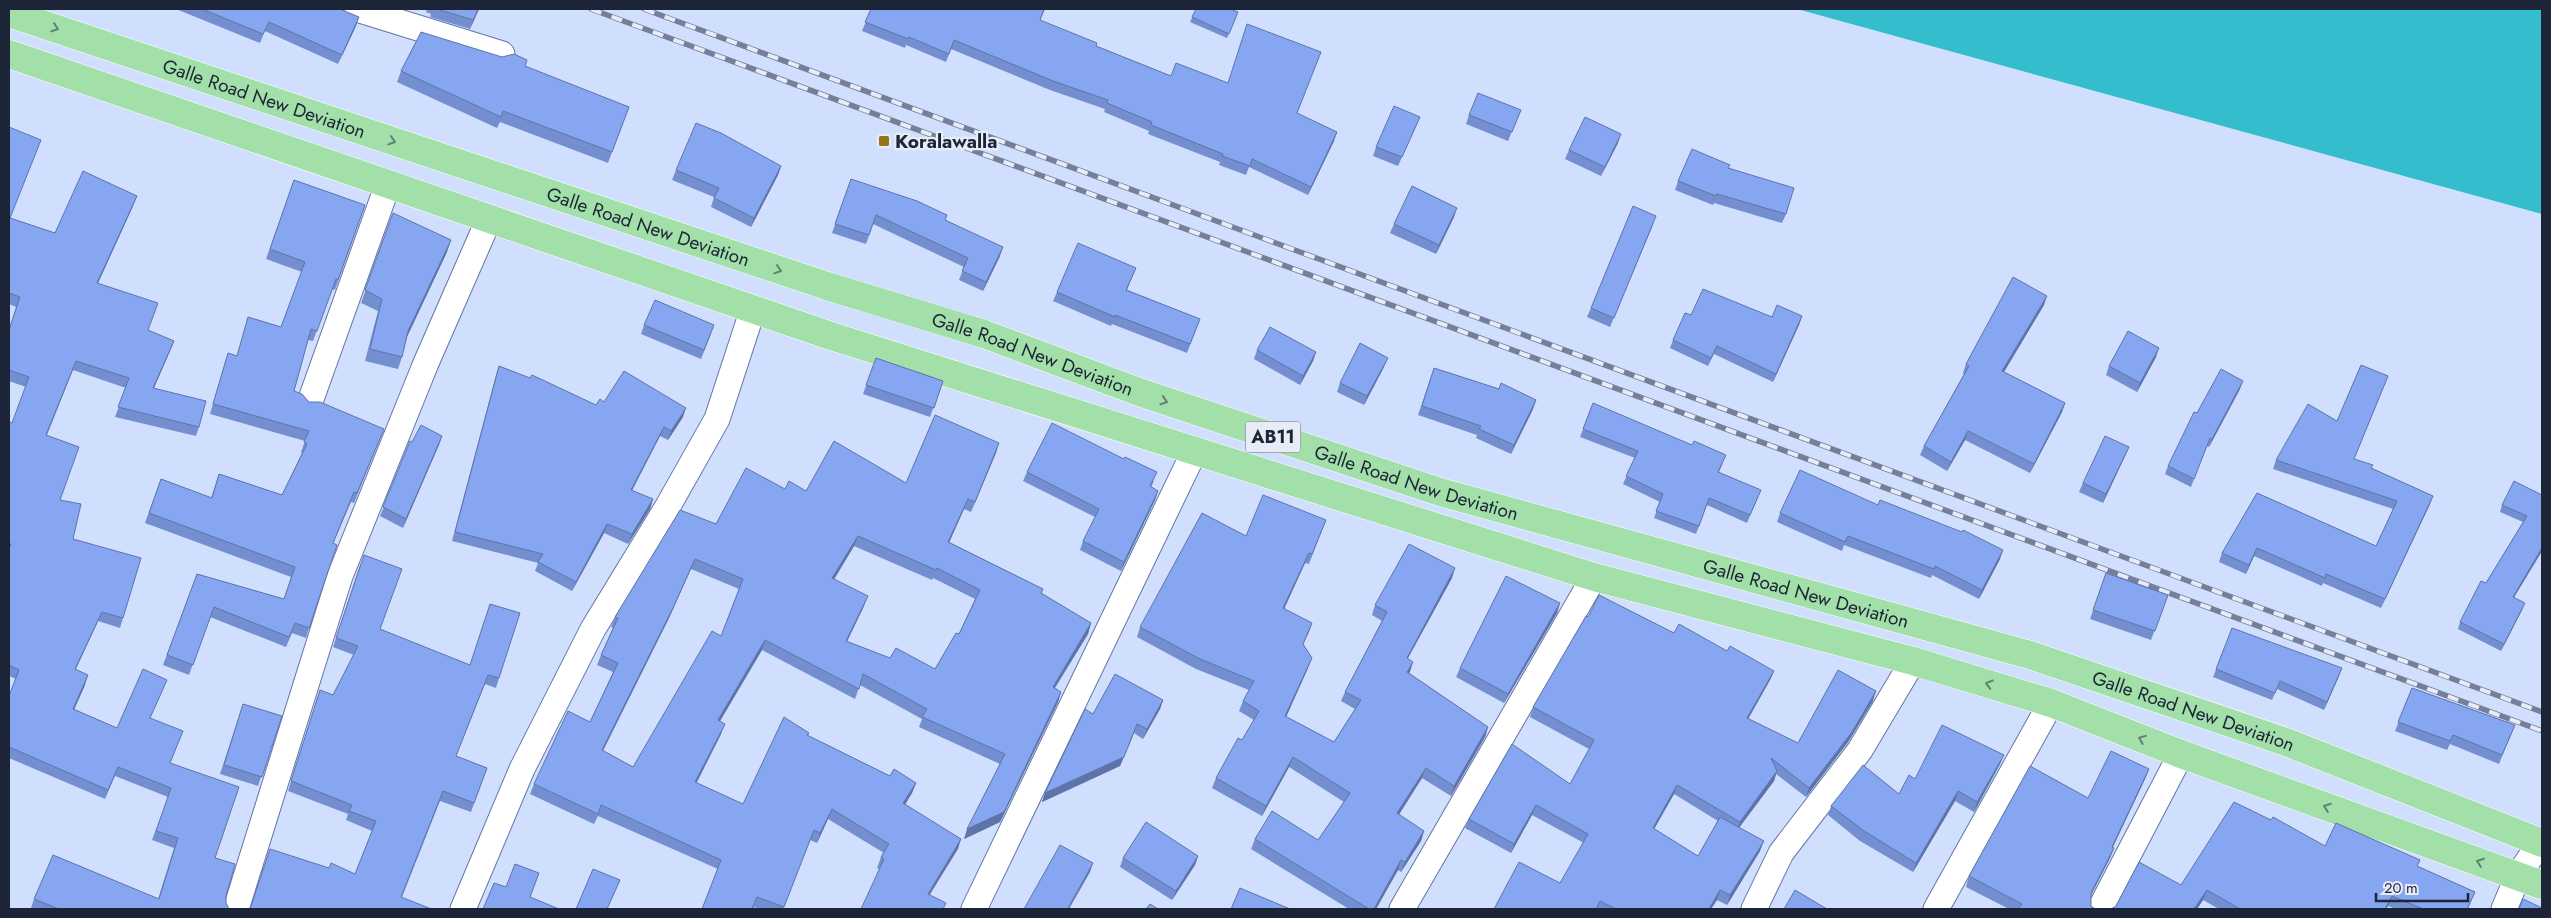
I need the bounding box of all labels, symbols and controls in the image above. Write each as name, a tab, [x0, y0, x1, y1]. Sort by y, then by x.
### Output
one-way arrow	[50, 23, 59, 33]
street label: Galle Road New Deviation	[159, 52, 369, 145]
place label: Koralawalla	[895, 128, 997, 155]
marker: Koralawalla	[877, 134, 891, 148]
one-way arrow	[387, 135, 395, 145]
street label: Galle Road New Deviation	[543, 180, 753, 273]
one-way arrow	[773, 264, 782, 274]
street label: Galle Road New Deviation	[928, 306, 1137, 403]
one-way arrow	[1159, 395, 1168, 405]
road number: AB11	[1246, 422, 1300, 452]
street label: Galle Road New Deviation	[1311, 438, 1522, 527]
street label: Galle Road New Deviation	[1700, 552, 1912, 635]
street label: Galle Road New Deviation	[2088, 664, 2299, 758]
one-way arrow	[1985, 680, 1994, 690]
one-way arrow	[2138, 735, 2147, 745]
one-way arrow	[2323, 803, 2332, 813]
one-way arrow	[2476, 858, 2485, 868]
scale bar	[2376, 870, 2468, 902]
text: 20 m	[2384, 877, 2418, 899]

